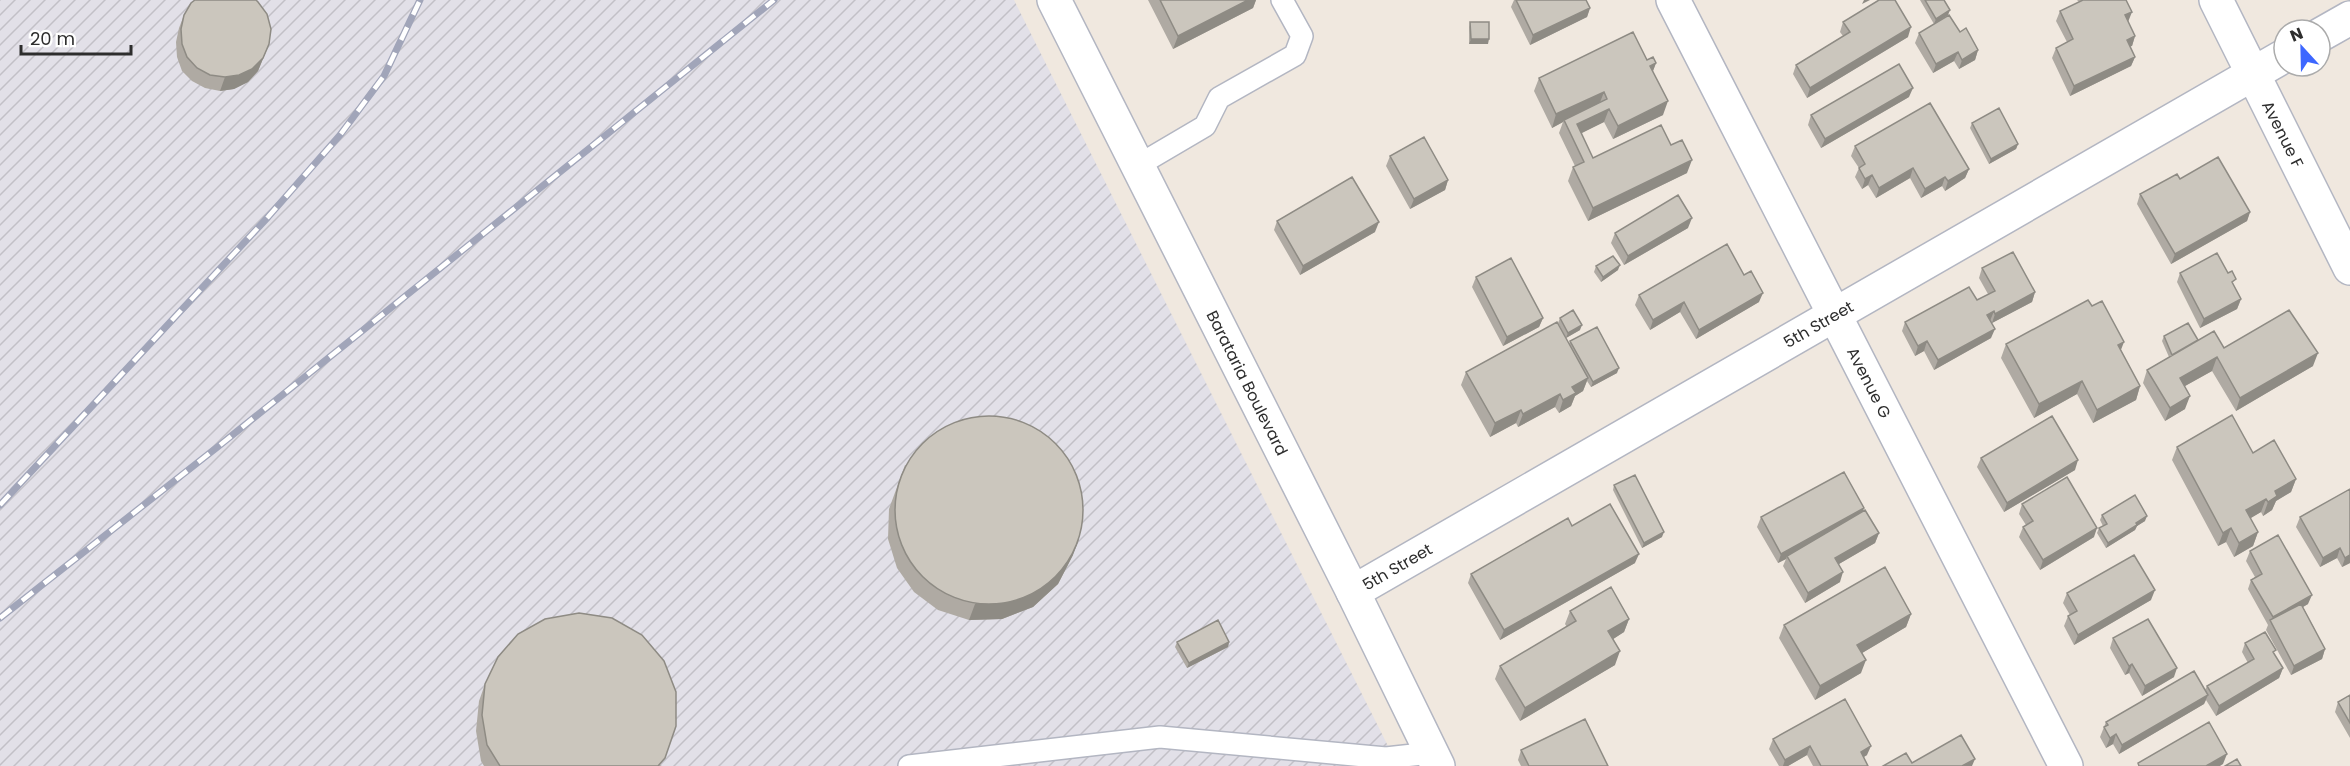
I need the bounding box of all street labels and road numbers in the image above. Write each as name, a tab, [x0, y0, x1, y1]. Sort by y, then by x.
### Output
street label: Avenue F	[2257, 97, 2310, 172]
street label: 5th Street	[1779, 295, 1858, 353]
street label: Barataria Boulevard	[1201, 306, 1294, 459]
street label: Avenue G	[1842, 343, 1897, 422]
street label: 5th Street	[1358, 537, 1437, 596]

